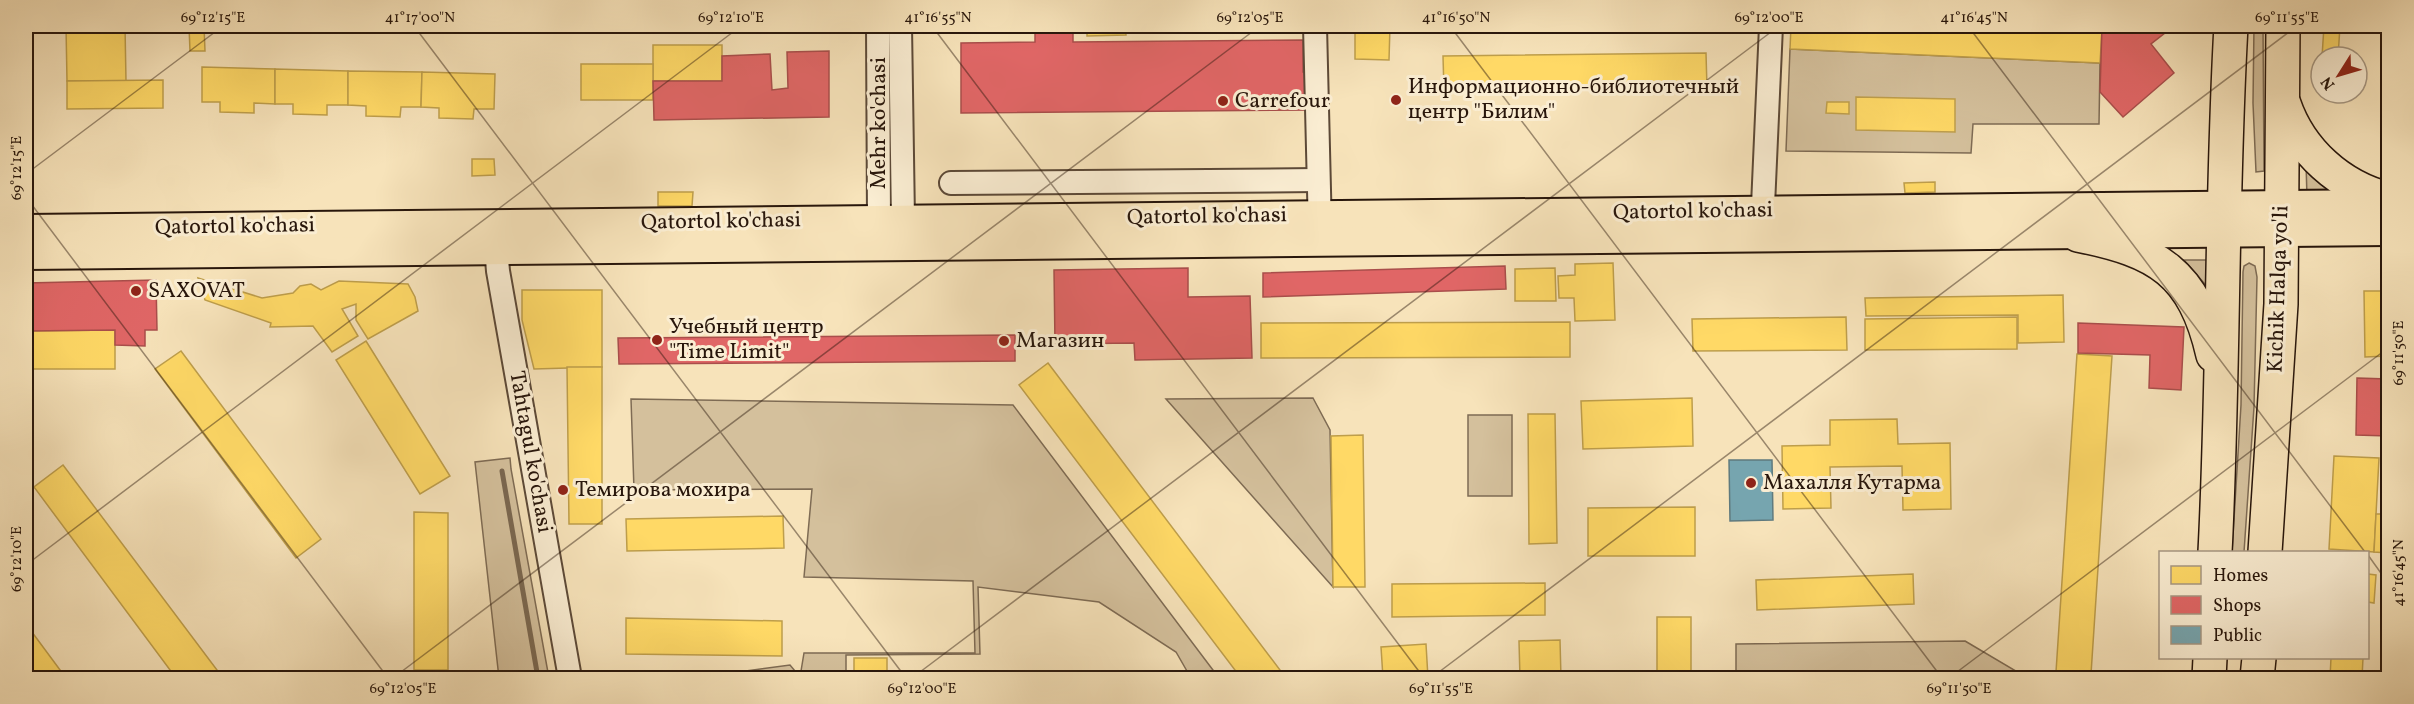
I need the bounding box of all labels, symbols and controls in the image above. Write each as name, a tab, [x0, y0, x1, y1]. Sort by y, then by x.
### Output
text: 69°12'15"E	[181, 8, 245, 29]
text: 41°17'00"N	[385, 8, 455, 29]
text: 69°12'10"E	[698, 8, 764, 29]
text: 41°16'55"N	[904, 8, 972, 29]
text: 69°12'05"E	[1216, 8, 1284, 29]
text: 41°16'50"N	[1422, 8, 1490, 29]
text: 69°12'00"E	[1734, 8, 1804, 29]
text: 41°16'45"N	[1940, 8, 2008, 29]
text: 69°11'55"E	[2255, 8, 2319, 29]
north arrow	[2309, 45, 2369, 105]
street label: Mehr ko'chasi	[864, 57, 895, 189]
text: N	[2316, 71, 2341, 94]
place label: Информационно-библиотечный центр "Билим"	[1408, 72, 1739, 128]
place label: Carrefour	[1235, 86, 1330, 117]
marker: Информационно-библиотечный центр "Билим"	[1389, 93, 1403, 107]
marker: Carrefour	[1216, 94, 1230, 108]
text: 69°12'15"E	[7, 136, 28, 200]
street label: Qatortol ko'chasi	[1613, 195, 1773, 229]
street label: Qatortol ko'chasi	[1127, 200, 1287, 234]
street label: Qatortol ko'chasi	[641, 205, 801, 239]
street label: Kichik Halqa yo'li	[2261, 205, 2297, 373]
street label: Qatortol ko'chasi	[155, 210, 315, 244]
place label: SAXOVAT	[148, 276, 245, 307]
marker: SAXOVAT	[129, 284, 143, 298]
place label: Учебный центр "Time Limit"	[669, 312, 824, 368]
text: 69°11'50"E	[2389, 320, 2410, 386]
place label: Магазин	[1016, 326, 1104, 357]
marker: Учебный центр "Time Limit"	[650, 333, 664, 347]
marker: Магазин	[997, 334, 1011, 348]
street label: Tahtagul ko'chasi	[500, 369, 560, 535]
place label: Махалля Кутарма	[1763, 468, 1942, 499]
place label: Темирова мохира	[575, 475, 751, 506]
marker: Махалля Кутарма	[1744, 476, 1758, 490]
marker: Темирова мохира	[556, 483, 570, 497]
text: 69°12'10"E	[7, 526, 28, 592]
text: 41°16'45"N	[2389, 539, 2410, 607]
legend	[2159, 551, 2369, 659]
text: Homes	[2213, 564, 2268, 589]
text: Shops	[2213, 594, 2261, 619]
text: Public	[2213, 624, 2262, 649]
text: 69°12'05"E	[369, 679, 437, 700]
text: 69°12'00"E	[887, 679, 957, 700]
text: 69°11'55"E	[1409, 679, 1473, 700]
text: 69°11'50"E	[1926, 679, 1992, 700]

